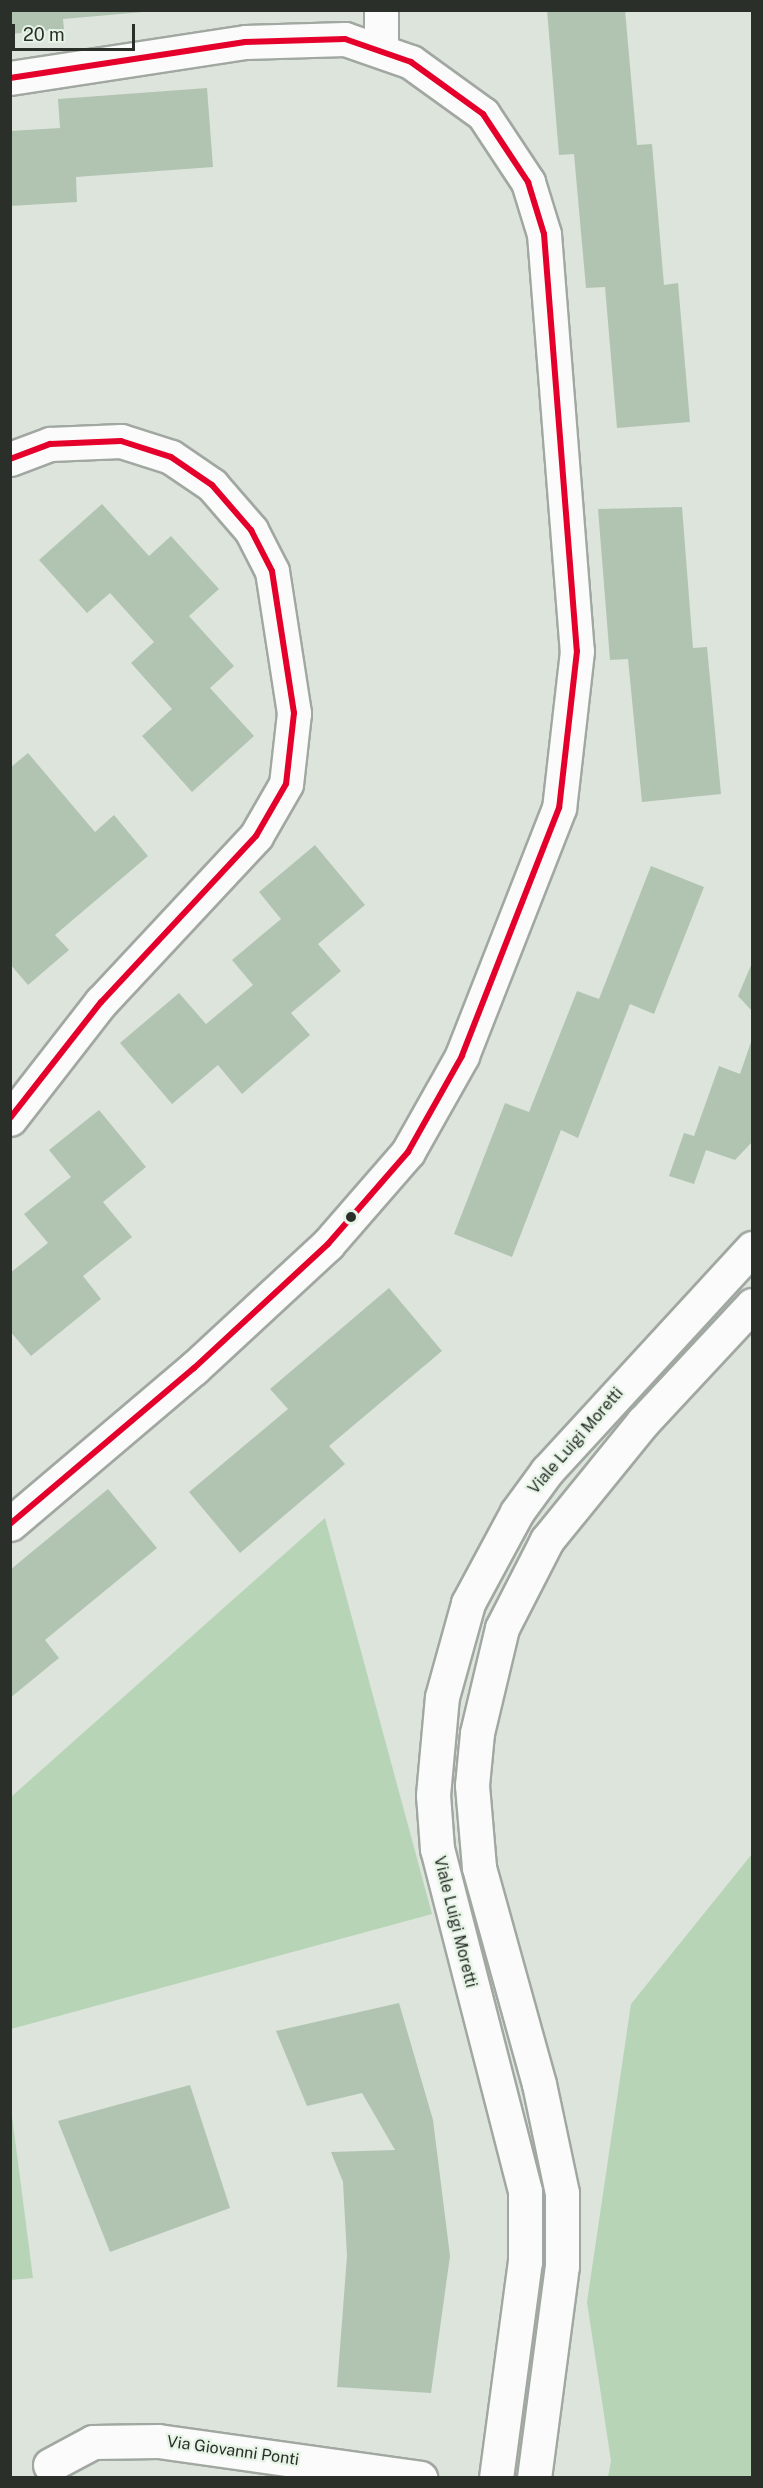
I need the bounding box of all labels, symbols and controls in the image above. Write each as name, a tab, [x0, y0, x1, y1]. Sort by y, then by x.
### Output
scale bar	[15, 12, 138, 50]
text: 20 m	[23, 24, 65, 45]
unlabelled marker	[345, 1211, 357, 1223]
street label: Viale Luigi Moretti	[525, 1384, 627, 1498]
street label: Viale Luigi Moretti	[429, 1854, 481, 1990]
street label: Via Giovanni Ponti	[166, 2432, 300, 2470]

